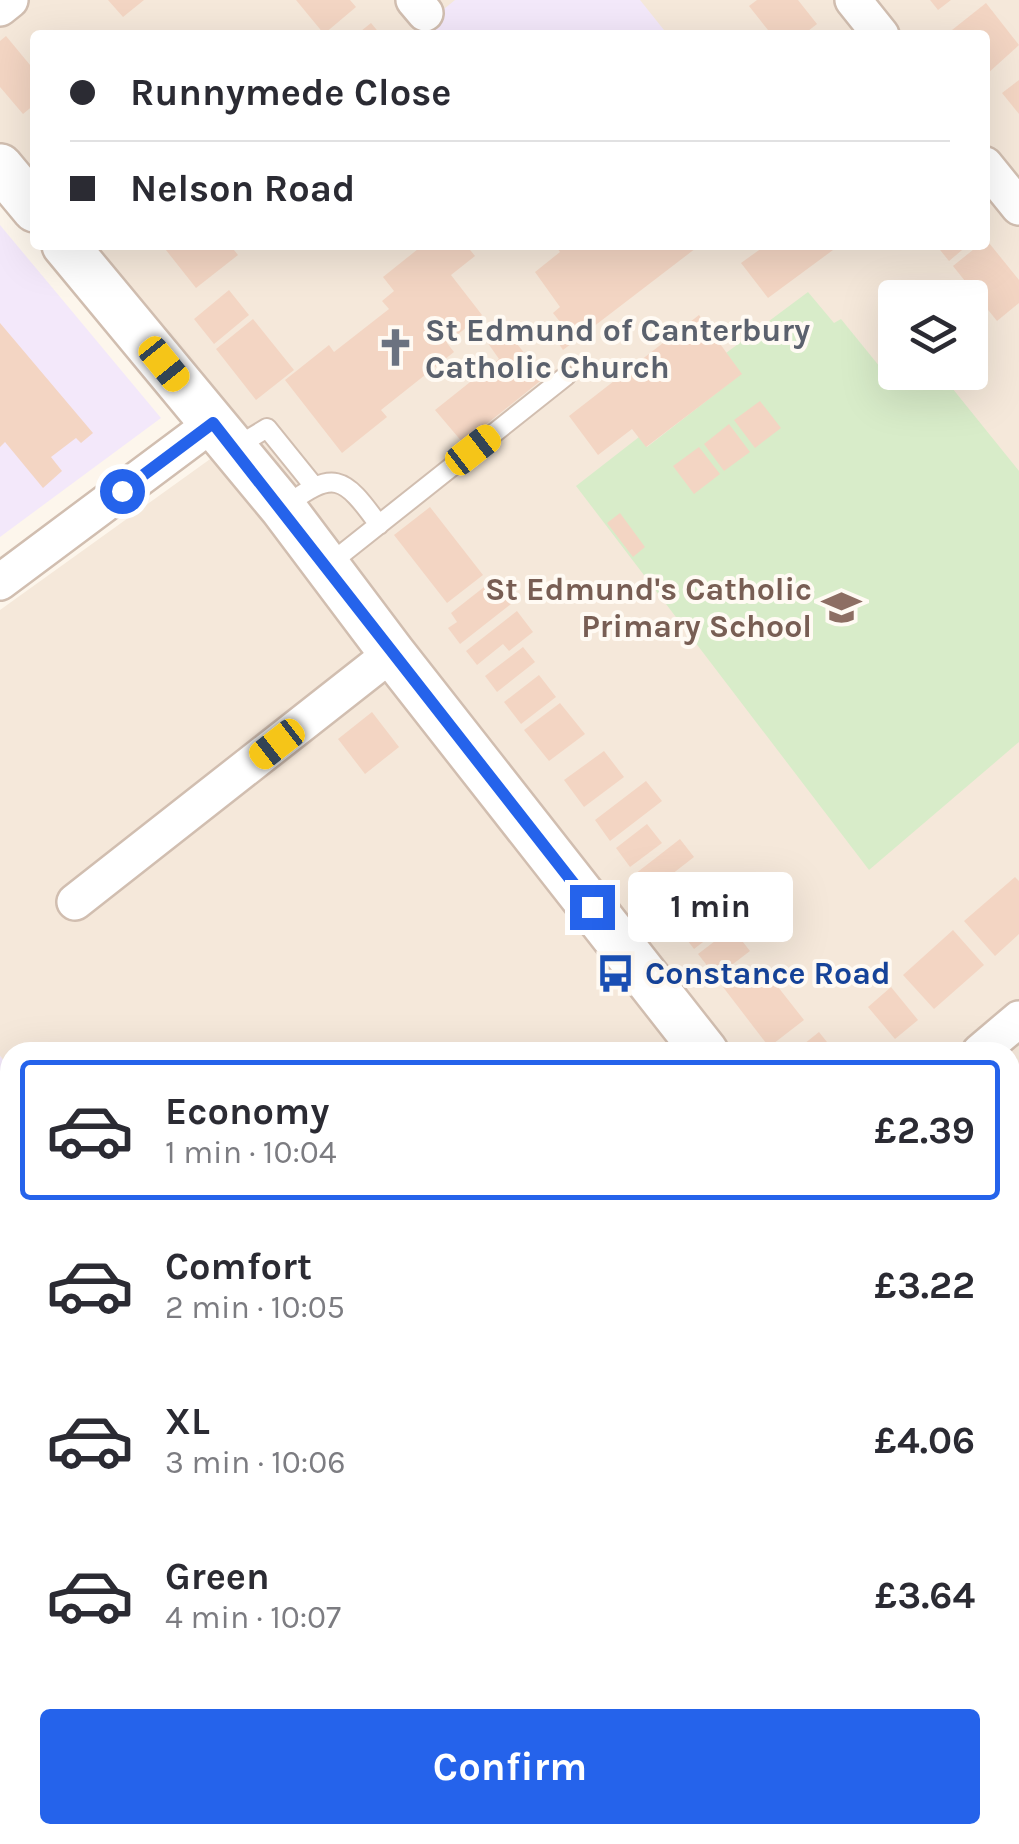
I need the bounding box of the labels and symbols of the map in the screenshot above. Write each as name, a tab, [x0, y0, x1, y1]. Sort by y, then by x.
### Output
place label: St Edmund of Canterbury Catholic Church	[425, 312, 810, 386]
church icon: St Edmund of Canterbury Catholic Church	[374, 327, 416, 369]
car	[133, 331, 195, 397]
car	[440, 420, 506, 480]
route start	[100, 469, 145, 514]
place label: St Edmund's Catholic Primary School	[485, 571, 812, 645]
school or university icon: St Edmund's Catholic Primary School	[821, 586, 863, 628]
car	[244, 714, 310, 774]
callout: 1 min	[627, 872, 792, 942]
route end	[570, 885, 615, 930]
bus stop icon: Constance Road	[594, 952, 636, 994]
place label: Constance Road	[645, 955, 891, 992]

